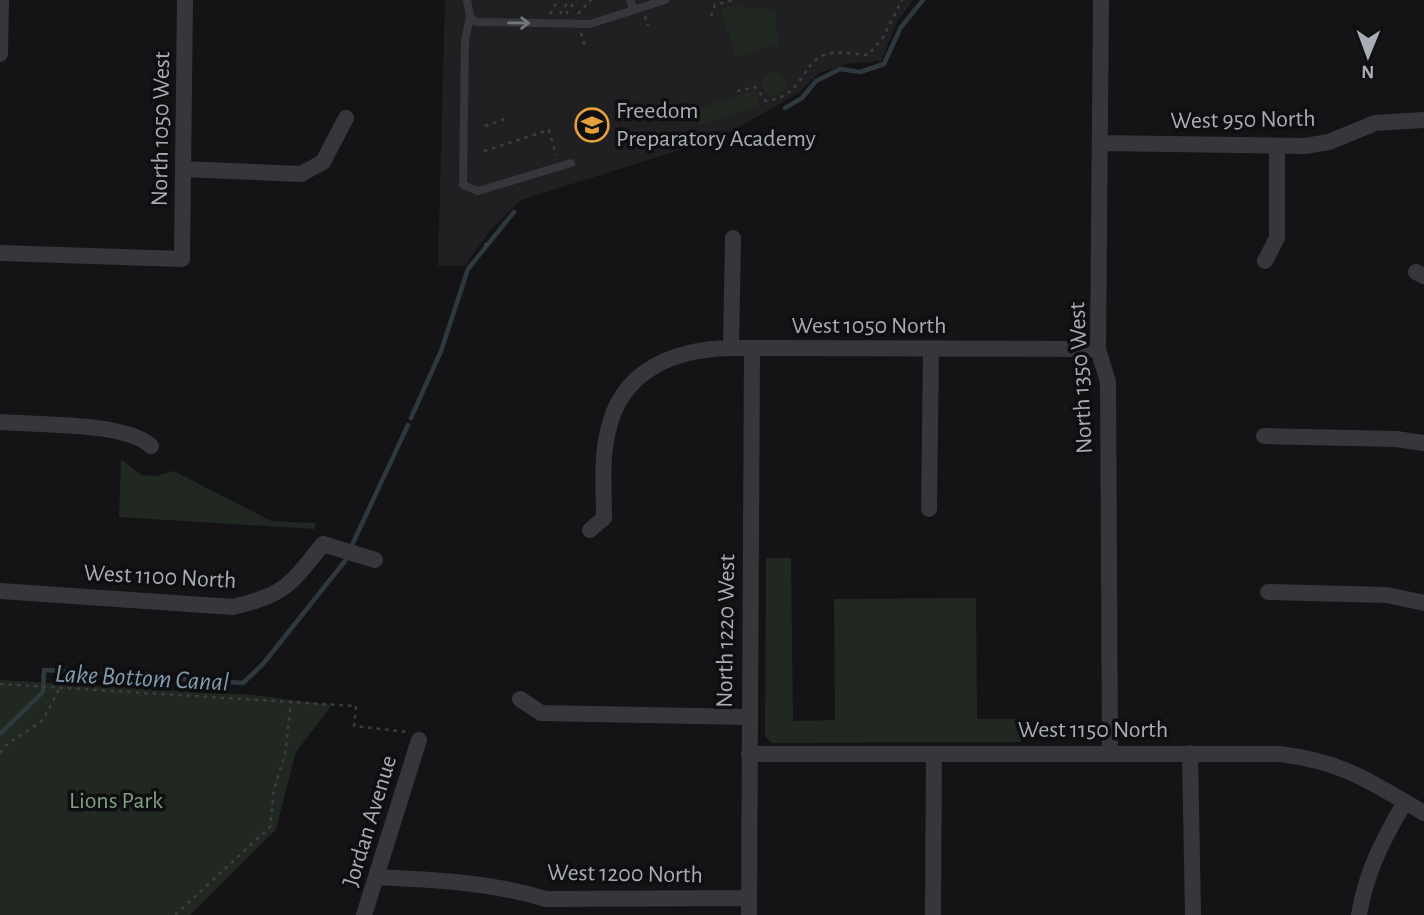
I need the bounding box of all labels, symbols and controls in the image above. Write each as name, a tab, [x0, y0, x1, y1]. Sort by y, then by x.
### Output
one-way arrow	[507, 16, 530, 29]
north arrow	[1333, 21, 1403, 91]
street label: North 1050 West	[148, 51, 174, 207]
text: N	[1361, 62, 1375, 81]
place label: Freedom Preparatory Academy	[616, 99, 816, 151]
school or university icon: Freedom Preparatory Academy	[573, 106, 611, 144]
street label: West 950 North	[1170, 107, 1316, 133]
street label: North 1350 West	[1065, 301, 1097, 455]
street label: West 1050 North	[792, 314, 946, 338]
street label: North 1220 West	[713, 553, 739, 708]
street label: West 1100 North	[83, 561, 237, 593]
water label: Lake Bottom Canal	[54, 660, 230, 696]
street label: West 1150 North	[1018, 718, 1168, 742]
street label: Jordan Avenue	[339, 753, 401, 889]
park label: Lions Park	[69, 789, 163, 813]
street label: West 1200 North	[547, 861, 703, 887]

